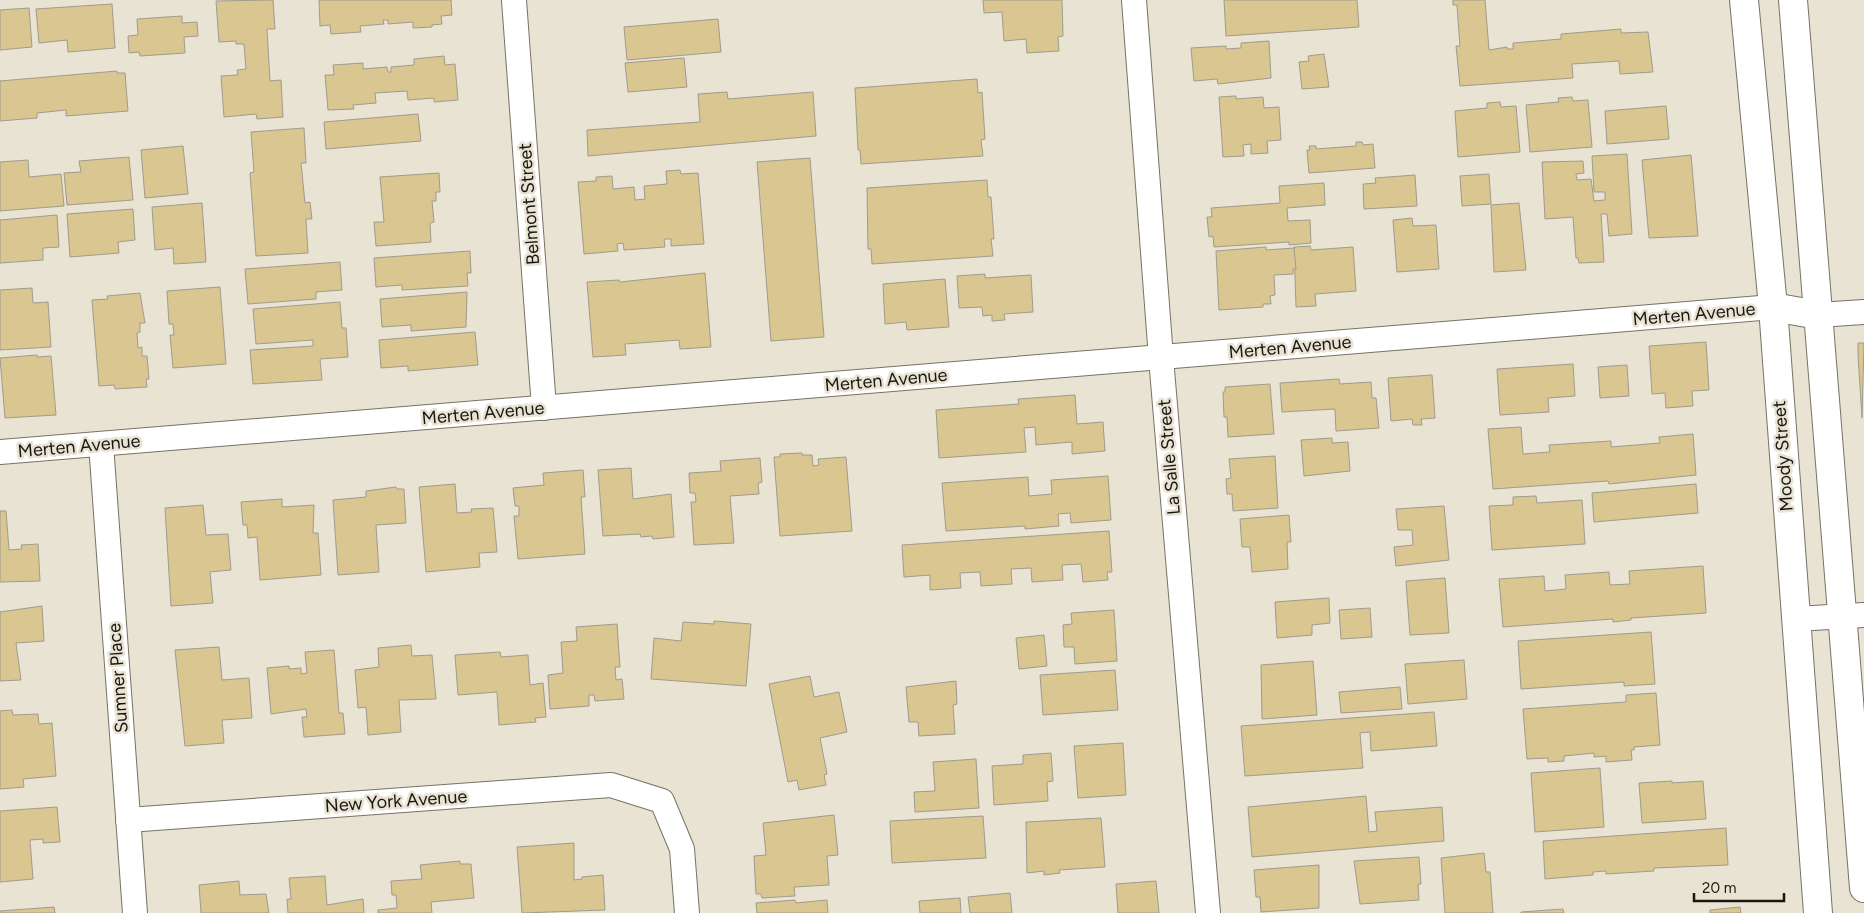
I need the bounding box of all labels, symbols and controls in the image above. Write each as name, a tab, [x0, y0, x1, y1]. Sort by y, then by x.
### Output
street label: Belmont Street	[514, 142, 544, 266]
street label: Merten Avenue	[1632, 298, 1756, 330]
street label: Merten Avenue	[1228, 331, 1352, 363]
street label: Merten Avenue	[824, 364, 948, 396]
street label: Merten Avenue	[421, 397, 545, 429]
street label: La Salle Street	[1153, 398, 1185, 516]
street label: Moody Street	[1768, 400, 1798, 512]
street label: Merten Avenue	[17, 430, 141, 462]
street label: Sumner Place	[103, 622, 133, 734]
street label: New York Avenue	[324, 785, 468, 817]
scale bar	[1694, 870, 1784, 902]
text: 20 m	[1702, 879, 1736, 897]

